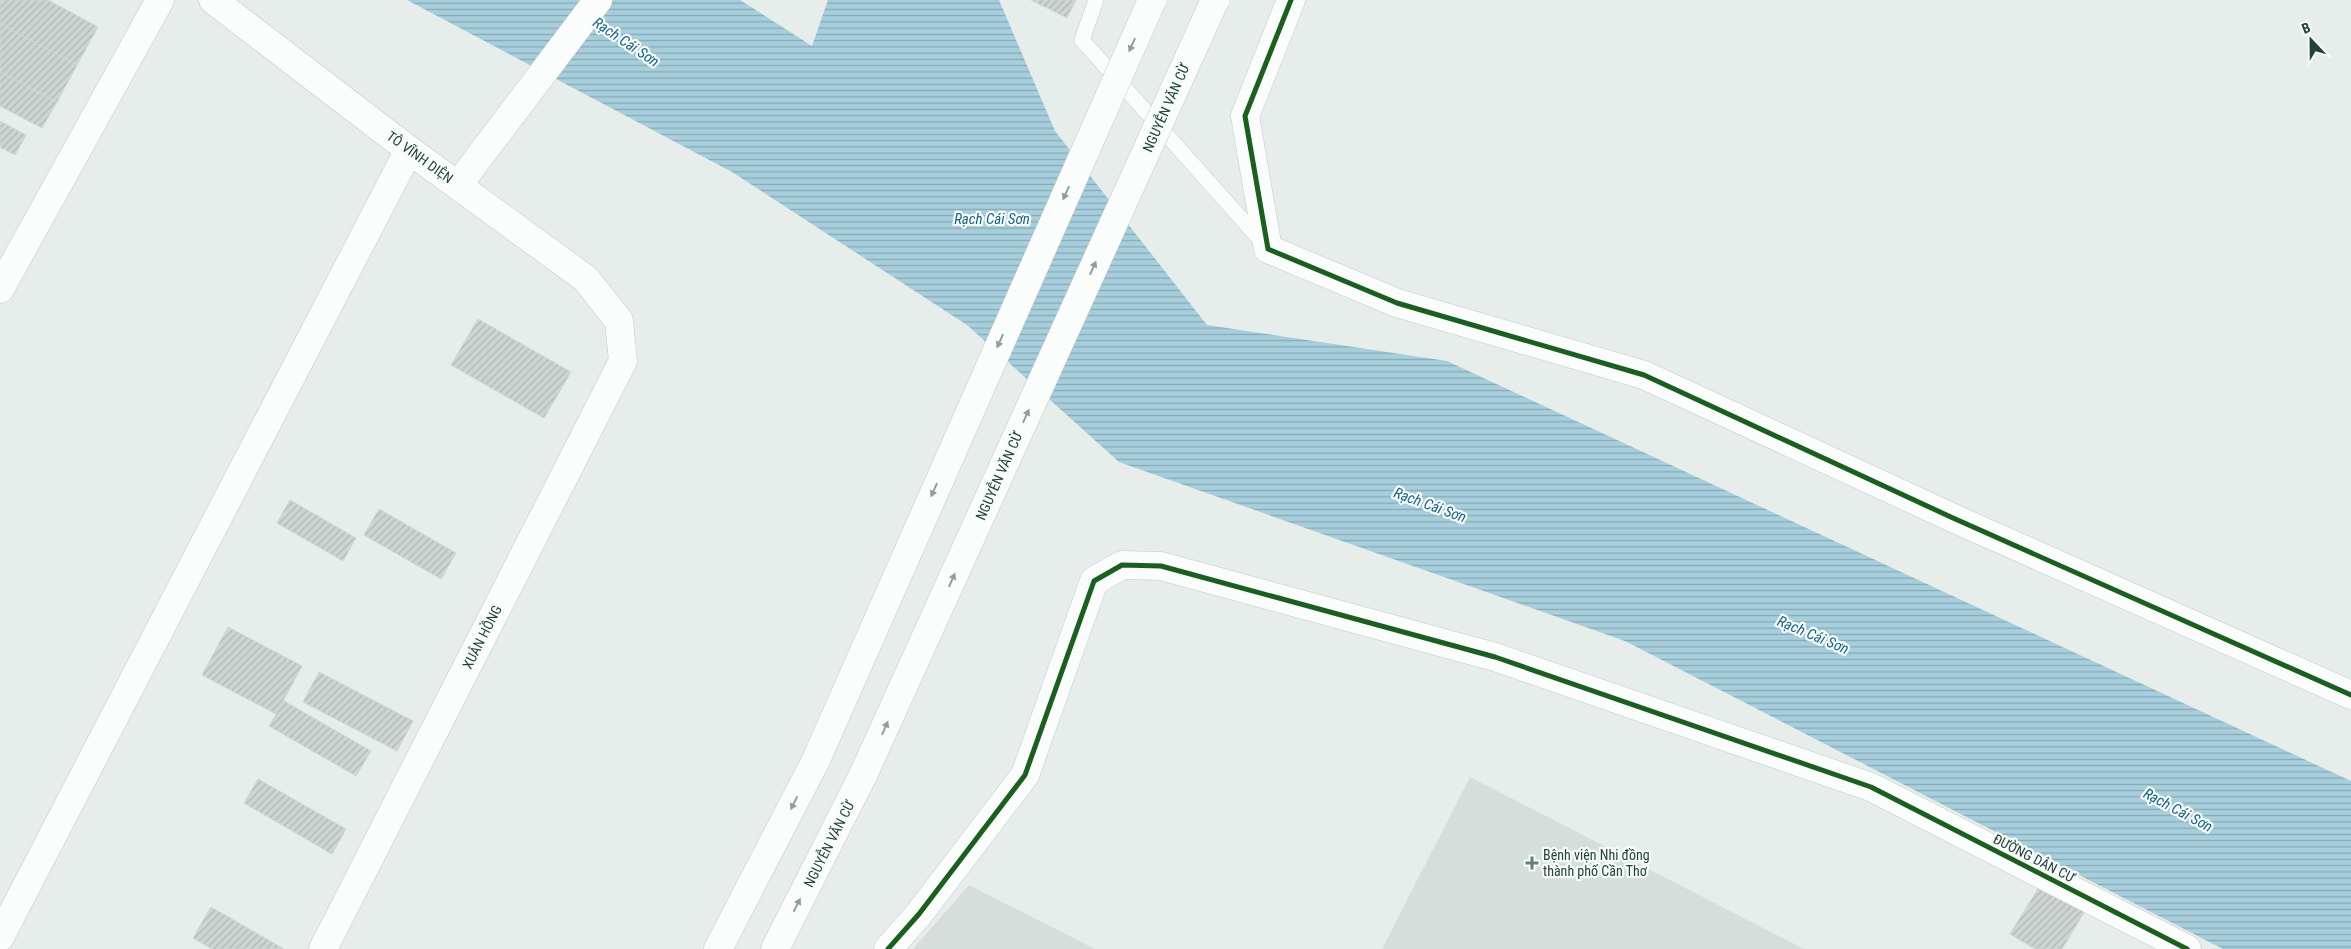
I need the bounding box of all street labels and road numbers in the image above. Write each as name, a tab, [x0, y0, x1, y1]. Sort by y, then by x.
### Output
street label: NGUYỄN VĂN CỪ	[1138, 59, 1193, 155]
street label: TÔ VĨNH DIỆN	[384, 127, 457, 186]
street label: NGUYỄN VĂN CỪ	[971, 427, 1026, 523]
street label: XUÂN HỒNG	[457, 602, 505, 672]
street label: NGUYỄN VĂN CỪ	[799, 796, 858, 890]
street label: ĐƯỜNG DÂN CƯ	[1991, 830, 2079, 886]

